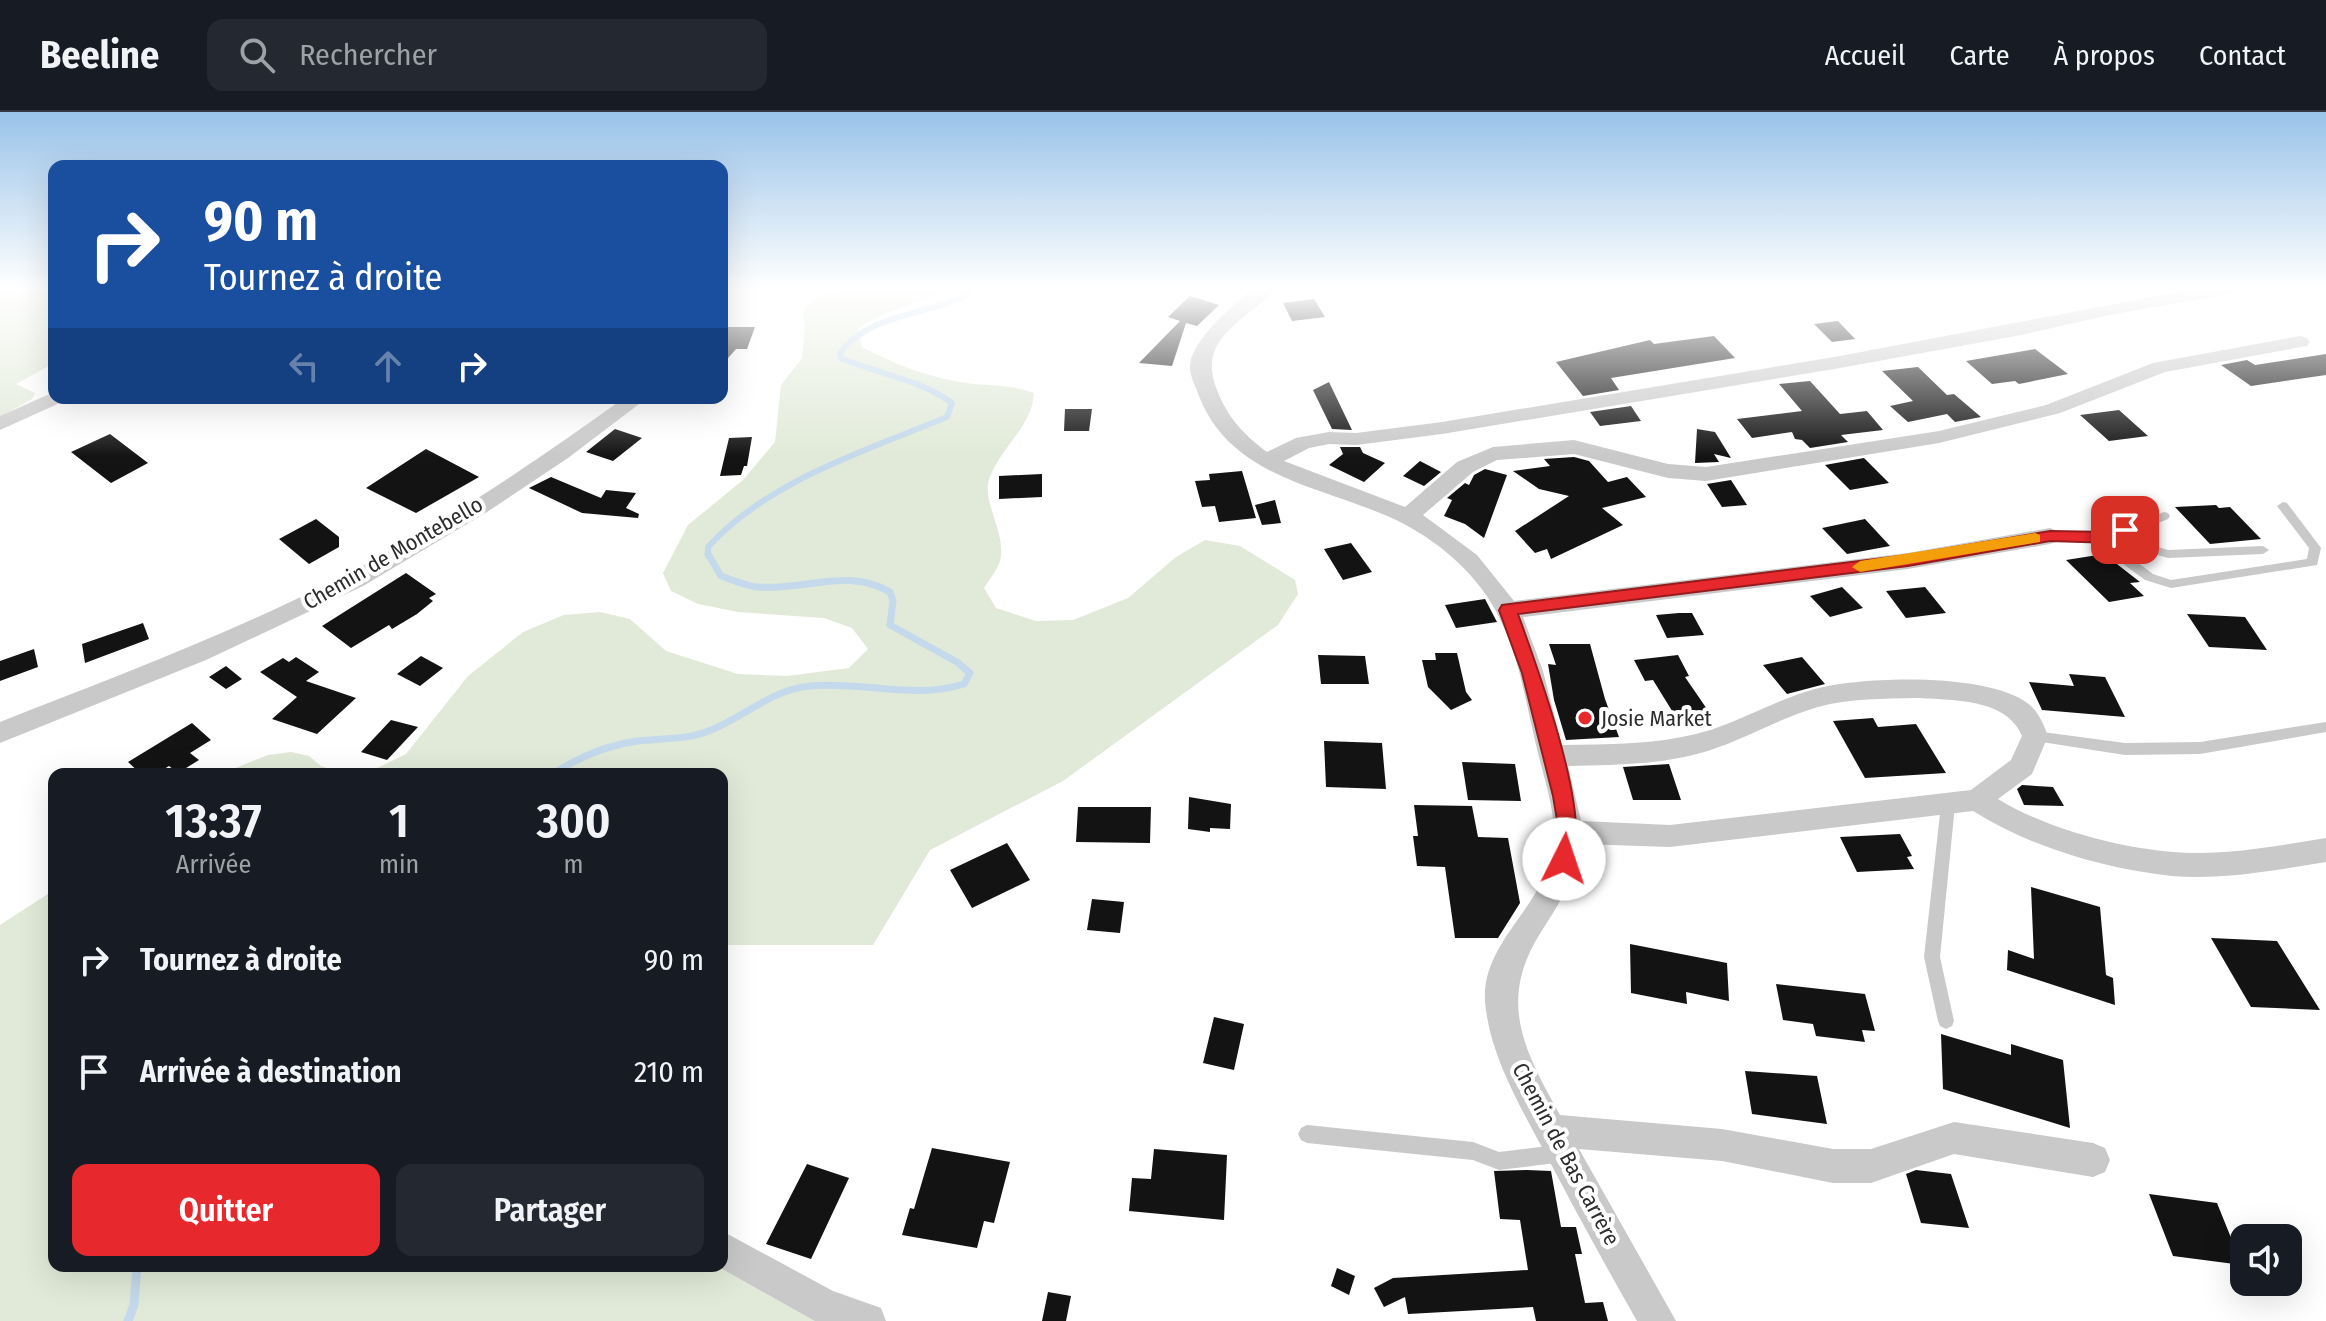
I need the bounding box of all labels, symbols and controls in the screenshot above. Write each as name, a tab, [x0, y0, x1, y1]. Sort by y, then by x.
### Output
search box	[207, 19, 767, 91]
text: Beeline	[40, 32, 159, 78]
icon: search	[235, 33, 279, 77]
text: Rechercher	[299, 37, 437, 73]
text: Accueil	[1825, 39, 1906, 72]
text: Carte	[1950, 39, 2010, 72]
text: À propos	[2054, 39, 2155, 72]
text: Contact	[2199, 39, 2286, 72]
text: 90 m	[204, 188, 318, 255]
icon: right	[72, 192, 176, 296]
text: Tournez à droite	[204, 256, 442, 300]
icon: left	[282, 344, 326, 388]
icon: ahead	[366, 344, 410, 388]
icon: right	[450, 344, 494, 388]
street label: Chemin de Montebello	[298, 491, 488, 615]
pin	[2091, 496, 2159, 564]
icon: arrive	[2103, 508, 2147, 552]
place label: Josie Market	[1601, 705, 1713, 732]
marker: Josie Market	[1576, 709, 1594, 727]
text: 13:37	[165, 792, 262, 850]
text: 1	[389, 792, 409, 850]
text: 300	[536, 792, 611, 850]
position arrow	[1522, 817, 1606, 901]
text: Arrivée	[176, 849, 251, 880]
text: min	[379, 849, 419, 880]
text: m	[564, 849, 584, 880]
icon: right	[72, 938, 116, 982]
text: Tournez à droite	[140, 942, 342, 978]
text: 90 m	[644, 942, 704, 978]
icon: arrive	[72, 1050, 116, 1094]
text: Arrivée à destination	[140, 1054, 401, 1090]
text: 210 m	[634, 1054, 704, 1090]
street label: Chemin de Bas Carrère	[1506, 1058, 1626, 1250]
button: Quitter	[72, 1164, 380, 1256]
button: Partager	[396, 1164, 704, 1256]
map controls	[2230, 1224, 2302, 1296]
button: sound	[2230, 1224, 2302, 1296]

